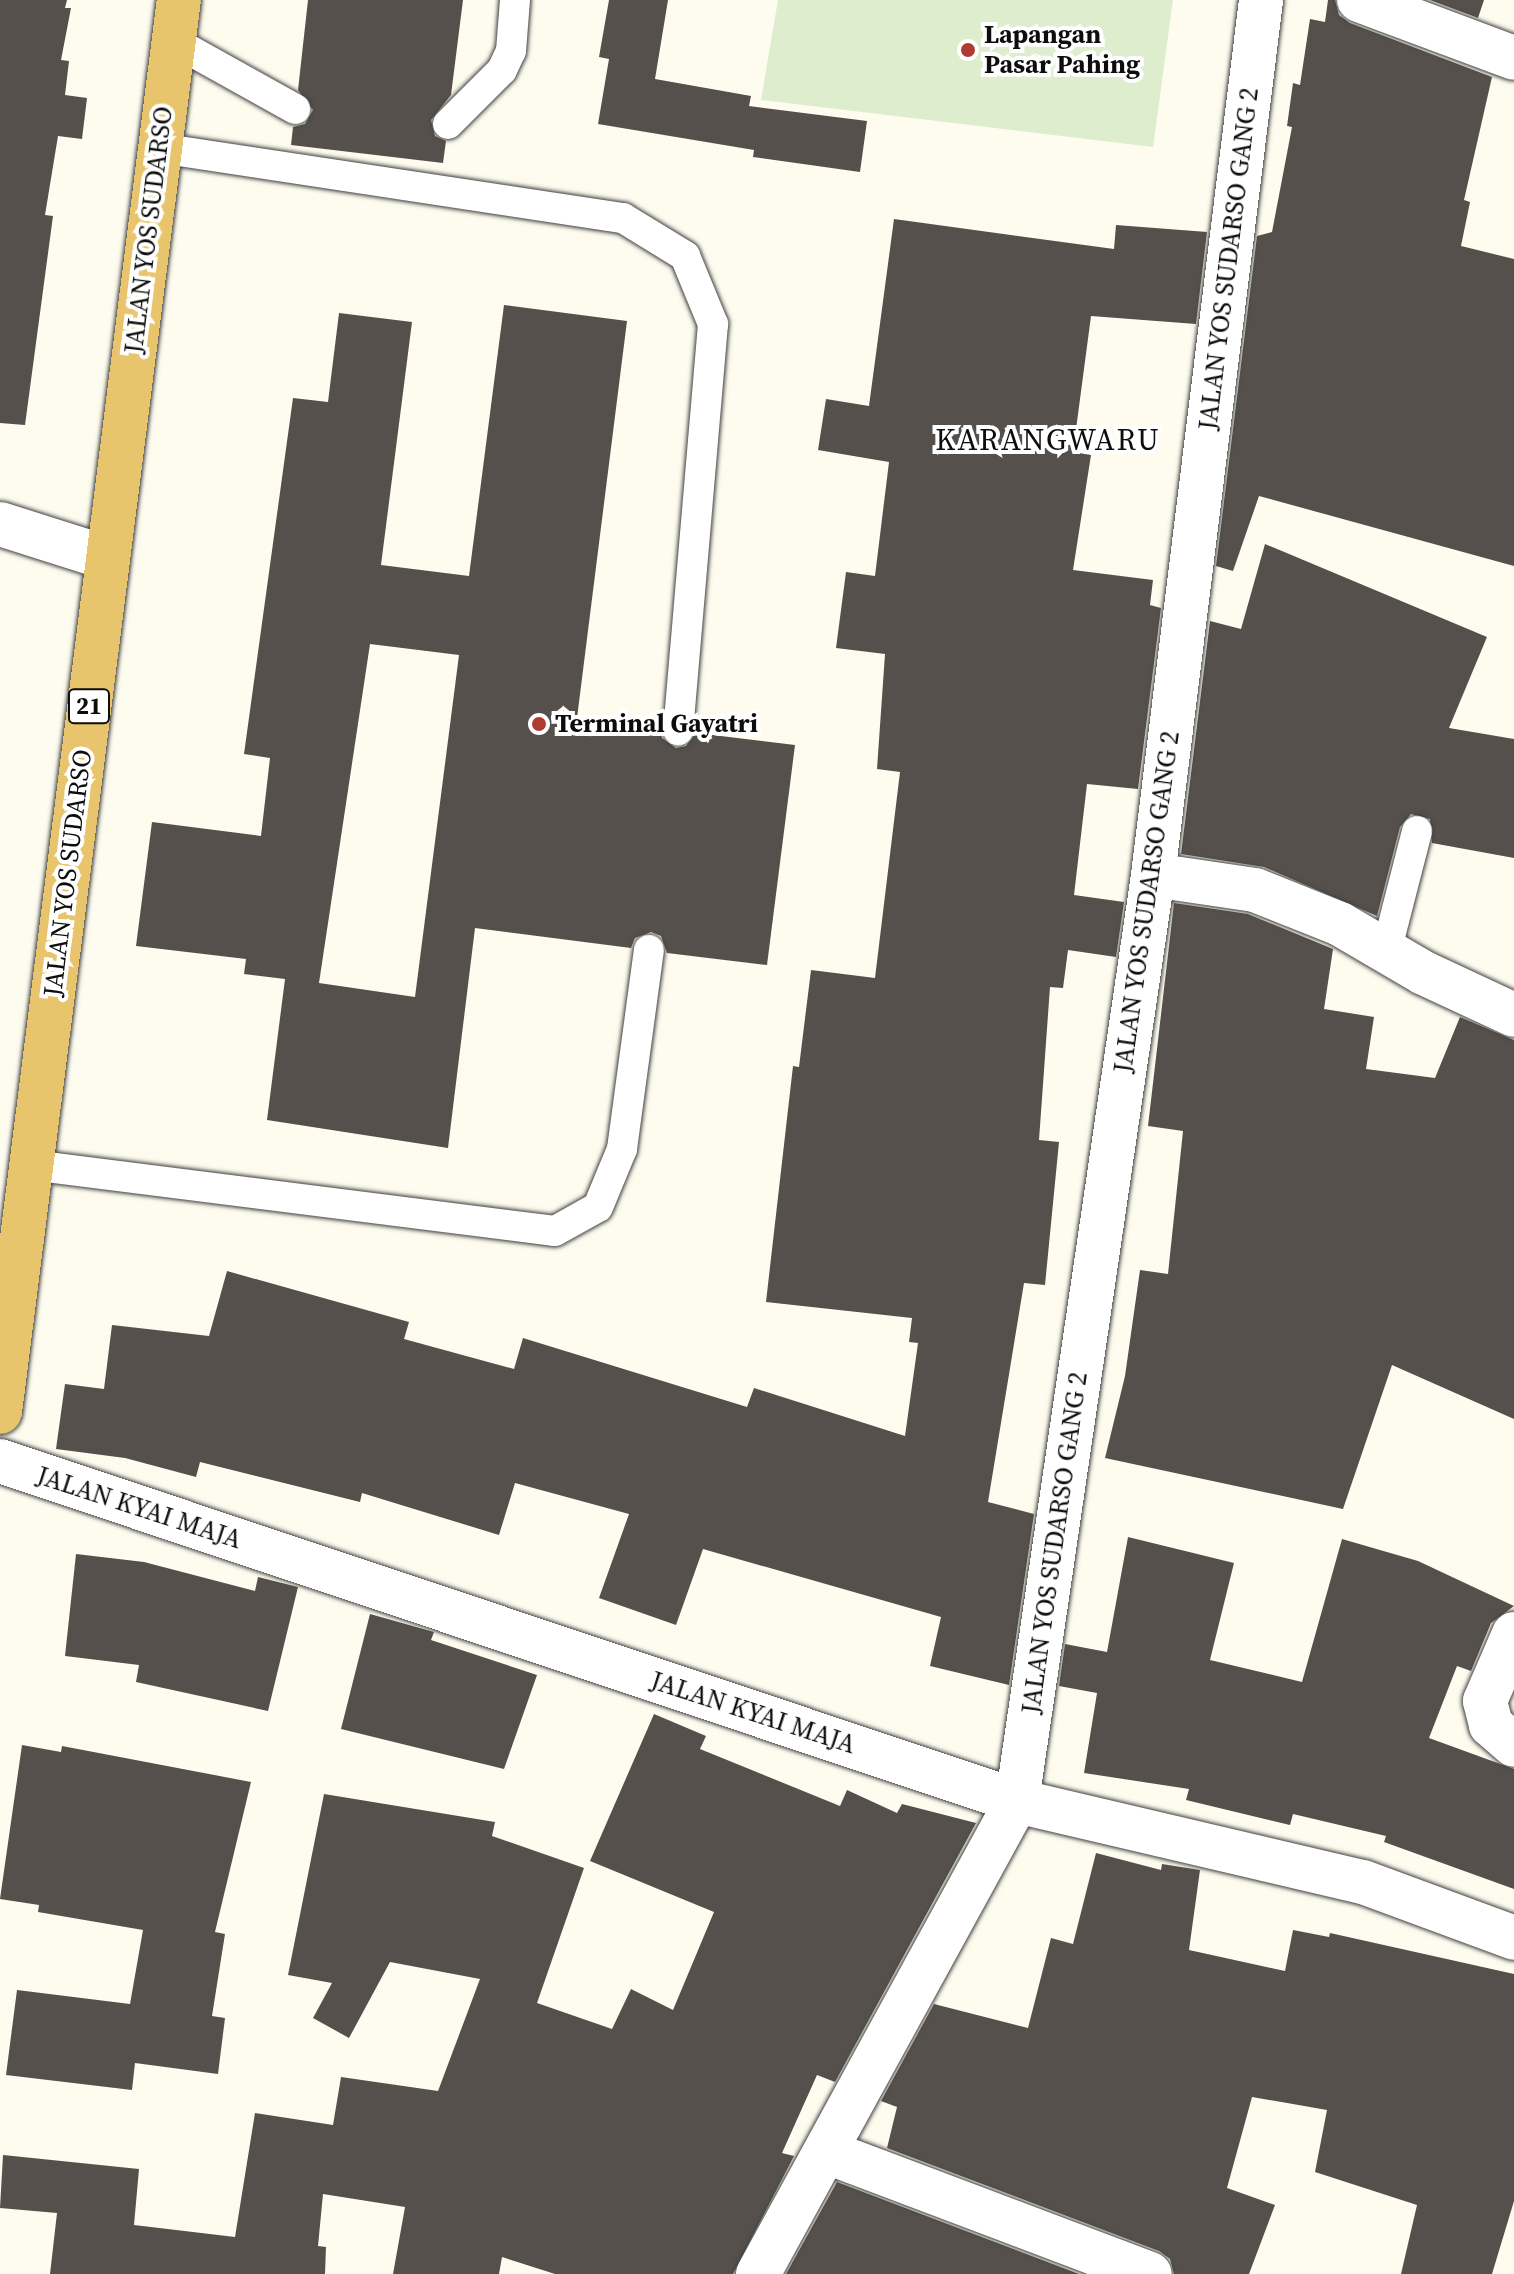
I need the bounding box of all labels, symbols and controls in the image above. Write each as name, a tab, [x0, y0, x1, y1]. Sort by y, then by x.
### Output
place label: Lapangan Pasar Pahing	[984, 19, 1140, 80]
marker: Lapangan Pasar Pahing	[959, 41, 977, 59]
street label: JALAN YOS SUDARSO GANG 2	[1192, 86, 1266, 432]
street label: JALAN YOS SUDARSO	[118, 104, 180, 356]
district label: KARANGWARU	[935, 422, 1161, 458]
road number: 21	[67, 686, 111, 726]
place label: Terminal Gayatri	[555, 708, 758, 740]
marker: Terminal Gayatri	[530, 715, 548, 733]
street label: JALAN YOS SUDARSO GANG 2	[1108, 729, 1186, 1075]
street label: JALAN YOS SUDARSO	[37, 747, 99, 999]
street label: JALAN YOS SUDARSO GANG 2	[1016, 1370, 1094, 1716]
street label: JALAN KYAI MAJA	[33, 1460, 245, 1556]
street label: JALAN KYAI MAJA	[647, 1665, 859, 1761]

